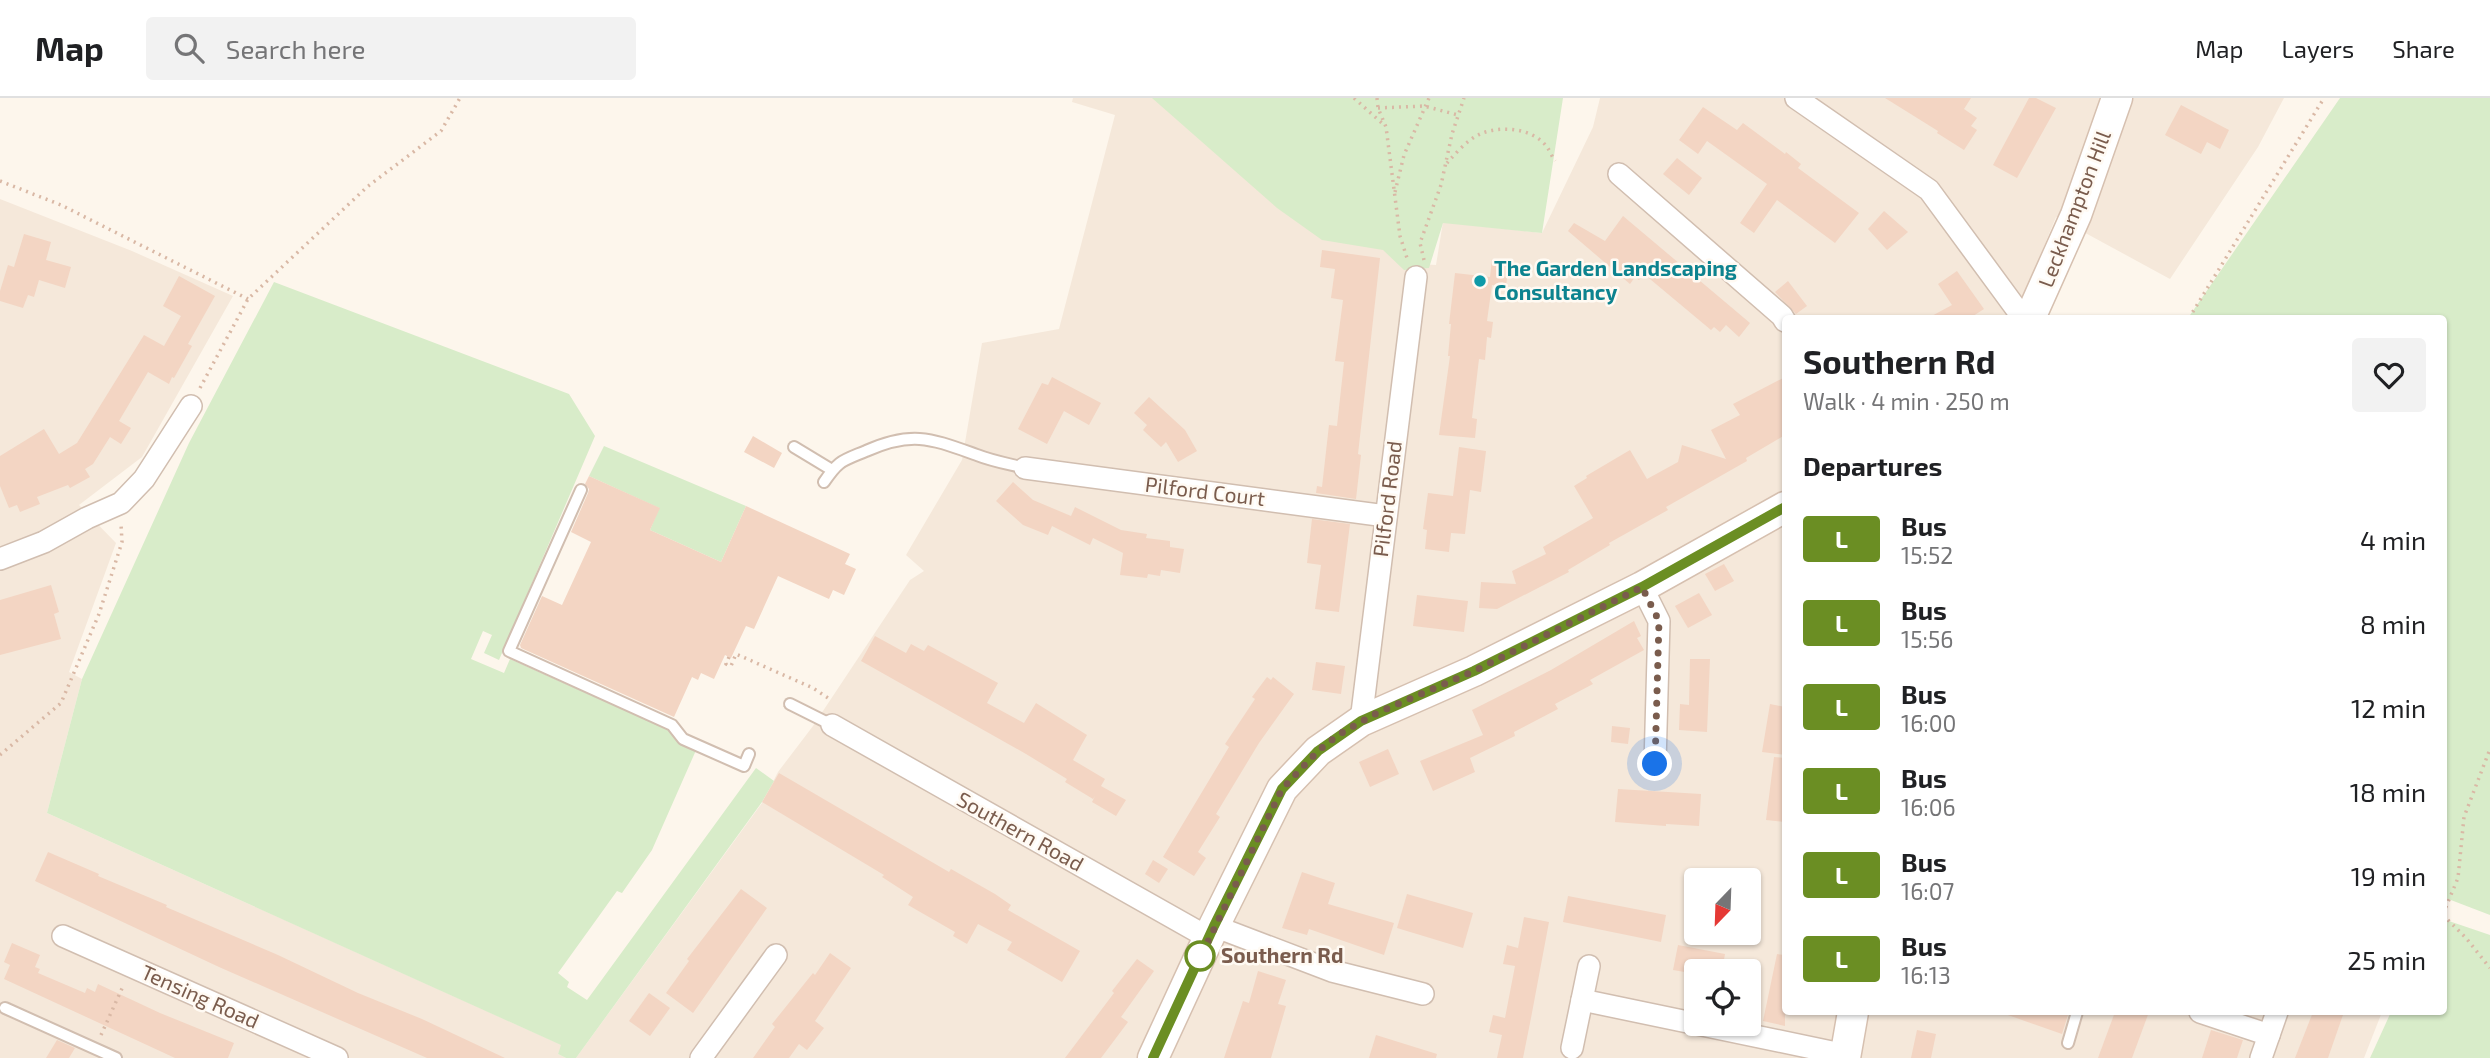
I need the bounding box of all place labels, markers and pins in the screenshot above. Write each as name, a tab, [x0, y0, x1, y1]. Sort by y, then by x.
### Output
place label: The Garden Landscaping Consultancy	[1494, 255, 1737, 305]
marker: The Garden Landscaping Consultancy	[1472, 273, 1488, 289]
marker: Southern Rd	[1185, 941, 1215, 971]
place label: Southern Rd	[1221, 942, 1343, 967]

